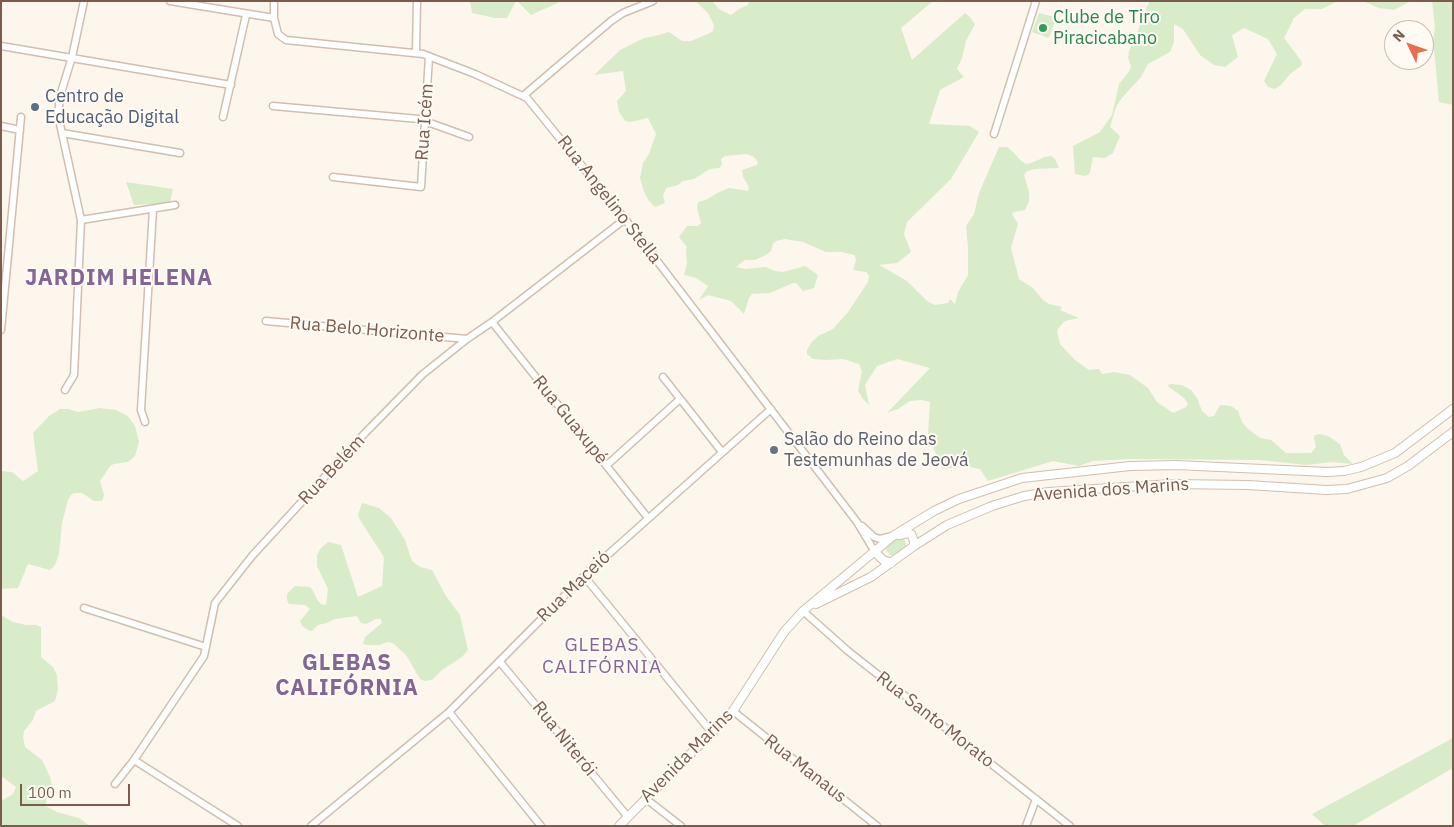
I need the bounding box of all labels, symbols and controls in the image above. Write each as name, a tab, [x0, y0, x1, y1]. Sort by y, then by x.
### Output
place label: Clube de Tiro Piracicabano	[1053, 7, 1160, 50]
north arrow	[1384, 20, 1434, 70]
marker: Clube de Tiro Piracicabano	[1037, 22, 1049, 34]
text: N	[1389, 26, 1409, 45]
street label: Rua Icém	[412, 83, 438, 161]
place label: Centro de Educação Digital	[45, 86, 179, 128]
marker: Centro de Educação Digital	[29, 101, 41, 113]
street label: Rua Angelino Stella	[552, 132, 666, 268]
district label: JARDIM HELENA	[23, 266, 215, 292]
street label: Rua Belo Horizonte	[289, 312, 445, 348]
street label: Rua Guaxupé	[528, 371, 612, 469]
place label: Salão do Reino das Testemunhas de Jeová	[784, 429, 969, 472]
street label: Rua Belém	[294, 431, 370, 509]
marker: Salão do Reino das Testemunhas de Jeová	[768, 444, 780, 456]
street label: Avenida dos Marins	[1032, 474, 1190, 506]
street label: Rua Maceió	[533, 547, 615, 627]
district label: GLEBAS CALIFÓRNIA	[541, 635, 663, 679]
district label: GLEBAS CALIFÓRNIA	[274, 651, 420, 702]
street label: Rua Santo Morato	[872, 667, 998, 773]
street label: Rua Niterói	[527, 697, 601, 781]
street label: Avenida Marins	[636, 705, 738, 807]
street label: Rua Manaus	[759, 730, 851, 808]
scale bar	[22, 774, 132, 806]
text: 100 m	[28, 783, 72, 802]

